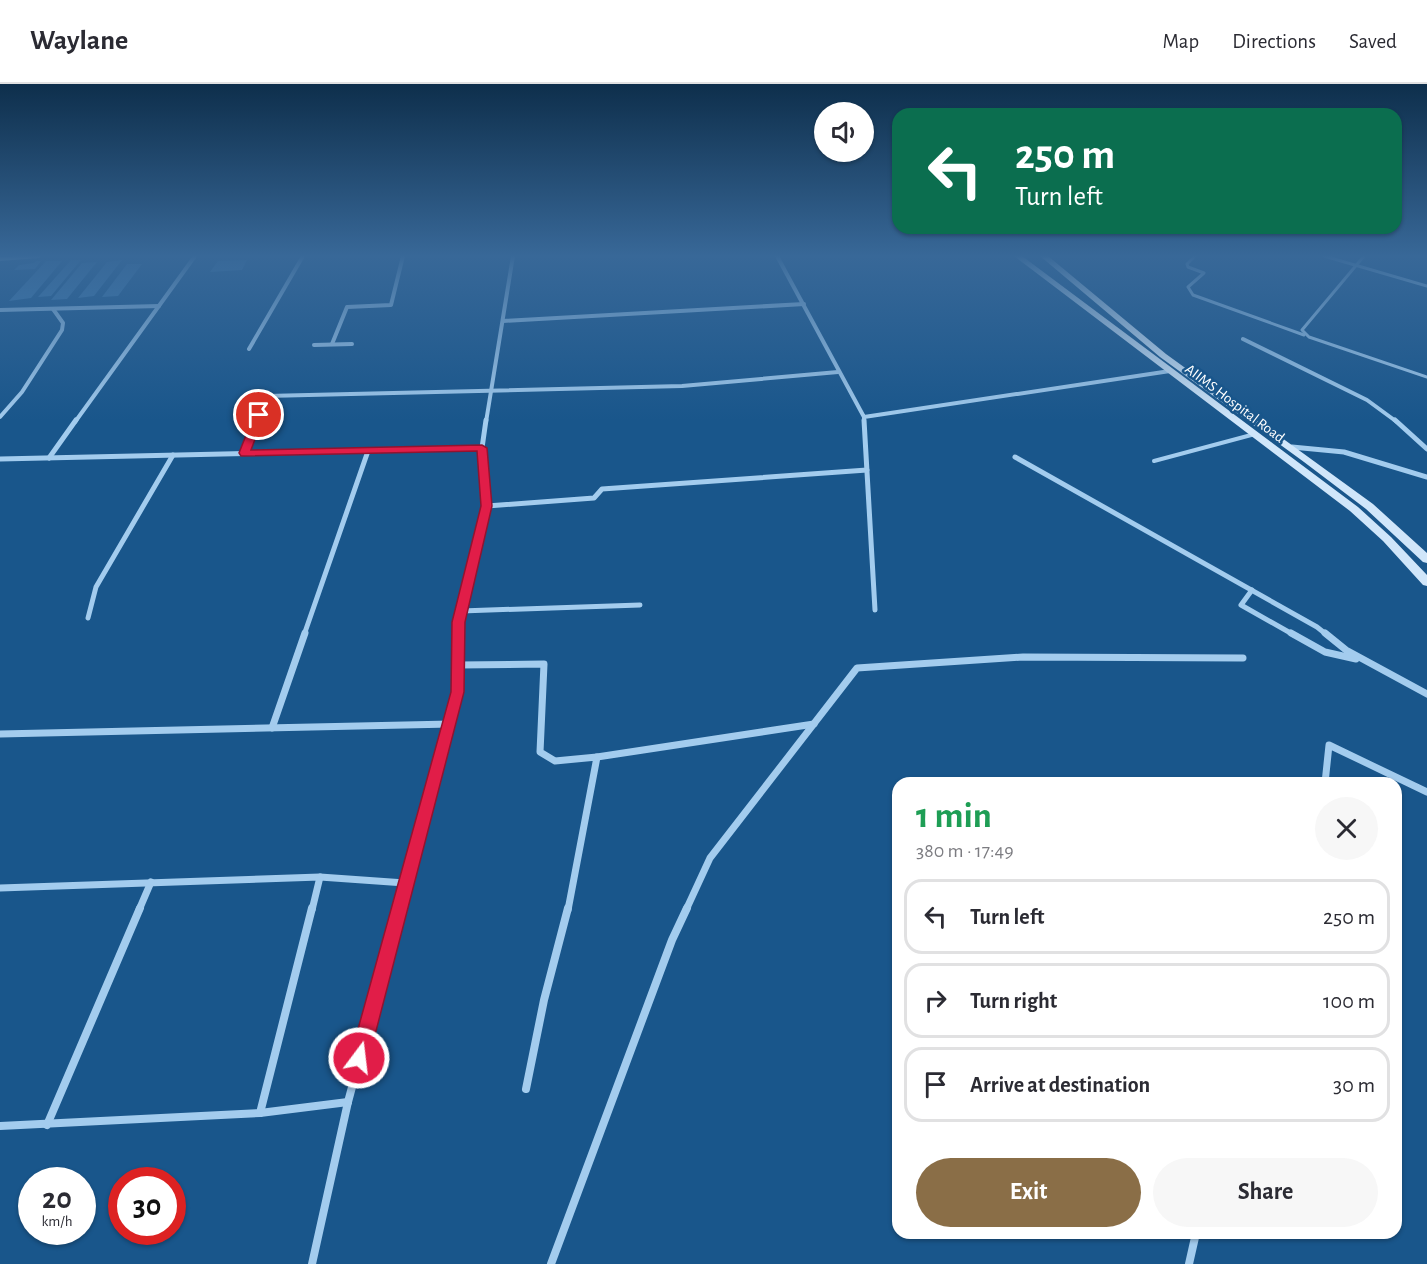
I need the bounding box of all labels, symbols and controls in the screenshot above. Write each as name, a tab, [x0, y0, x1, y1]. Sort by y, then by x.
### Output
text: Waylane	[30, 27, 128, 55]
text: Map	[1163, 31, 1199, 52]
text: Directions	[1232, 31, 1316, 52]
text: Saved	[1349, 31, 1397, 52]
map controls	[814, 102, 874, 162]
button: sound	[814, 102, 874, 162]
icon: left	[916, 132, 994, 210]
text: 250 m	[1015, 134, 1115, 176]
text: Turn left	[1015, 183, 1103, 210]
street label: AIIMS Hospital Road	[1182, 361, 1287, 446]
pin	[233, 389, 284, 440]
icon: arrive	[242, 398, 275, 431]
button: close	[1315, 797, 1378, 860]
text: 1 min	[916, 798, 992, 834]
text: 380 m · 17:49	[916, 841, 1014, 861]
icon: left	[919, 900, 952, 933]
text: Turn left	[970, 906, 1044, 928]
text: 250 m	[1323, 906, 1375, 928]
icon: right	[919, 984, 952, 1017]
text: Turn right	[970, 990, 1057, 1012]
text: 100 m	[1323, 990, 1375, 1012]
position arrow	[327, 1026, 391, 1090]
icon: arrive	[919, 1068, 952, 1101]
text: Arrive at destination	[970, 1074, 1150, 1096]
text: 30 m	[1333, 1074, 1375, 1096]
button: Exit	[916, 1158, 1141, 1227]
button: Share	[1153, 1158, 1378, 1227]
speed limit sign: 30	[108, 1167, 186, 1245]
text: 20	[42, 1184, 72, 1214]
text: km/h	[42, 1214, 72, 1229]

